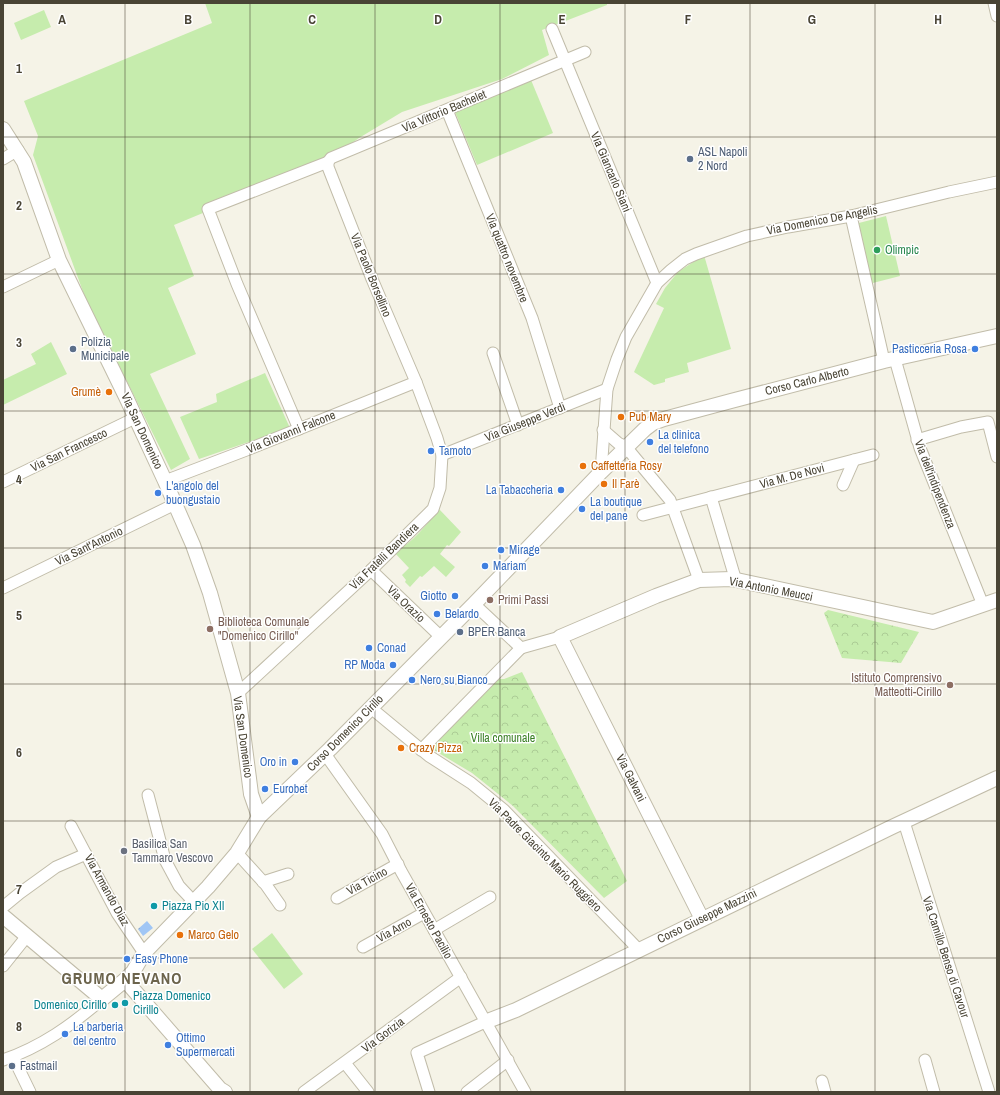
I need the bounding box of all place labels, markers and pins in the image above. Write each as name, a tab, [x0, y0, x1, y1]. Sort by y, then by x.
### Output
place label: ASL Napoli 2 Nord	[697, 144, 747, 174]
marker: ASL Napoli 2 Nord	[685, 154, 695, 164]
place label: Olimpic	[885, 242, 919, 258]
marker: Olimpic	[872, 245, 882, 255]
place label: Polizia Municipale	[81, 334, 129, 364]
place label: Pasticceria Rosa	[892, 341, 968, 357]
marker: Polizia Municipale	[68, 344, 78, 354]
marker: Pasticceria Rosa	[970, 344, 980, 354]
place label: Grumè	[71, 384, 101, 400]
marker: Grumè	[104, 387, 114, 397]
place label: Pub Mary	[629, 409, 671, 425]
marker: Pub Mary	[616, 412, 626, 422]
place label: La clinica del telefono	[658, 427, 709, 457]
marker: La clinica del telefono	[645, 437, 655, 447]
place label: Tamoto	[439, 443, 471, 459]
marker: Tamoto	[426, 446, 436, 456]
place label: Caffetteria Rosy	[591, 458, 662, 474]
marker: Caffetteria Rosy	[578, 461, 588, 471]
place label: Il Farè	[612, 476, 639, 492]
place label: L'angolo del buongustaio	[166, 478, 220, 508]
marker: Il Farè	[599, 479, 609, 489]
place label: La Tabaccheria	[486, 482, 554, 498]
marker: La Tabaccheria	[556, 485, 566, 495]
marker: L'angolo del buongustaio	[153, 488, 163, 498]
place label: La boutique del pane	[590, 494, 642, 524]
marker: La boutique del pane	[577, 504, 587, 514]
place label: Mirage	[509, 542, 540, 558]
marker: Mirage	[496, 545, 506, 555]
place label: Mariam	[493, 558, 526, 574]
marker: Mariam	[480, 561, 490, 571]
place label: Giotto	[420, 588, 447, 604]
marker: Giotto	[450, 591, 460, 601]
place label: Primi Passi	[498, 592, 549, 608]
marker: Primi Passi	[485, 595, 495, 605]
place label: Belardo	[445, 606, 479, 622]
marker: Belardo	[432, 609, 442, 619]
place label: Biblioteca Comunale "Domenico Cirillo"	[218, 614, 309, 644]
marker: Biblioteca Comunale "Domenico Cirillo"	[205, 624, 215, 634]
place label: BPER Banca	[468, 624, 526, 640]
marker: BPER Banca	[455, 627, 465, 637]
place label: Conad	[377, 640, 406, 656]
marker: Conad	[364, 643, 374, 653]
place label: RP Moda	[344, 657, 386, 673]
marker: RP Moda	[388, 660, 398, 670]
place label: Istituto Comprensivo Matteotti-Cirillo	[851, 670, 942, 700]
place label: Nero su Bianco	[420, 672, 488, 688]
marker: Nero su Bianco	[407, 675, 417, 685]
marker: Istituto Comprensivo Matteotti-Cirillo	[945, 680, 955, 690]
place label: Crazy Pizza	[409, 740, 463, 756]
marker: Crazy Pizza	[396, 743, 406, 753]
place label: Oro in	[260, 754, 287, 770]
marker: Oro in	[290, 757, 300, 767]
place label: Eurobet	[273, 781, 308, 797]
marker: Eurobet	[260, 784, 270, 794]
place label: Basilica San Tammaro Vescovo	[132, 836, 213, 866]
marker: Basilica San Tammaro Vescovo	[119, 846, 129, 856]
place label: Piazza Pio XII	[162, 898, 224, 914]
marker: Piazza Pio XII	[149, 901, 159, 911]
place label: Marco Gelo	[188, 927, 239, 943]
marker: Marco Gelo	[175, 930, 185, 940]
place label: Easy Phone	[135, 951, 188, 967]
marker: Easy Phone	[122, 954, 132, 964]
place label: Piazza Domenico Cirillo	[133, 988, 211, 1018]
place label: Domenico Cirillo	[34, 997, 107, 1013]
marker: Piazza Domenico Cirillo	[120, 998, 130, 1008]
marker: Domenico Cirillo	[110, 1000, 120, 1010]
place label: La barberia del centro	[73, 1019, 124, 1049]
marker: La barberia del centro	[60, 1029, 70, 1039]
place label: Ottimo Supermercati	[176, 1030, 235, 1060]
marker: Ottimo Supermercati	[163, 1040, 173, 1050]
place label: Fastmail	[20, 1058, 57, 1074]
marker: Fastmail	[7, 1061, 17, 1071]

